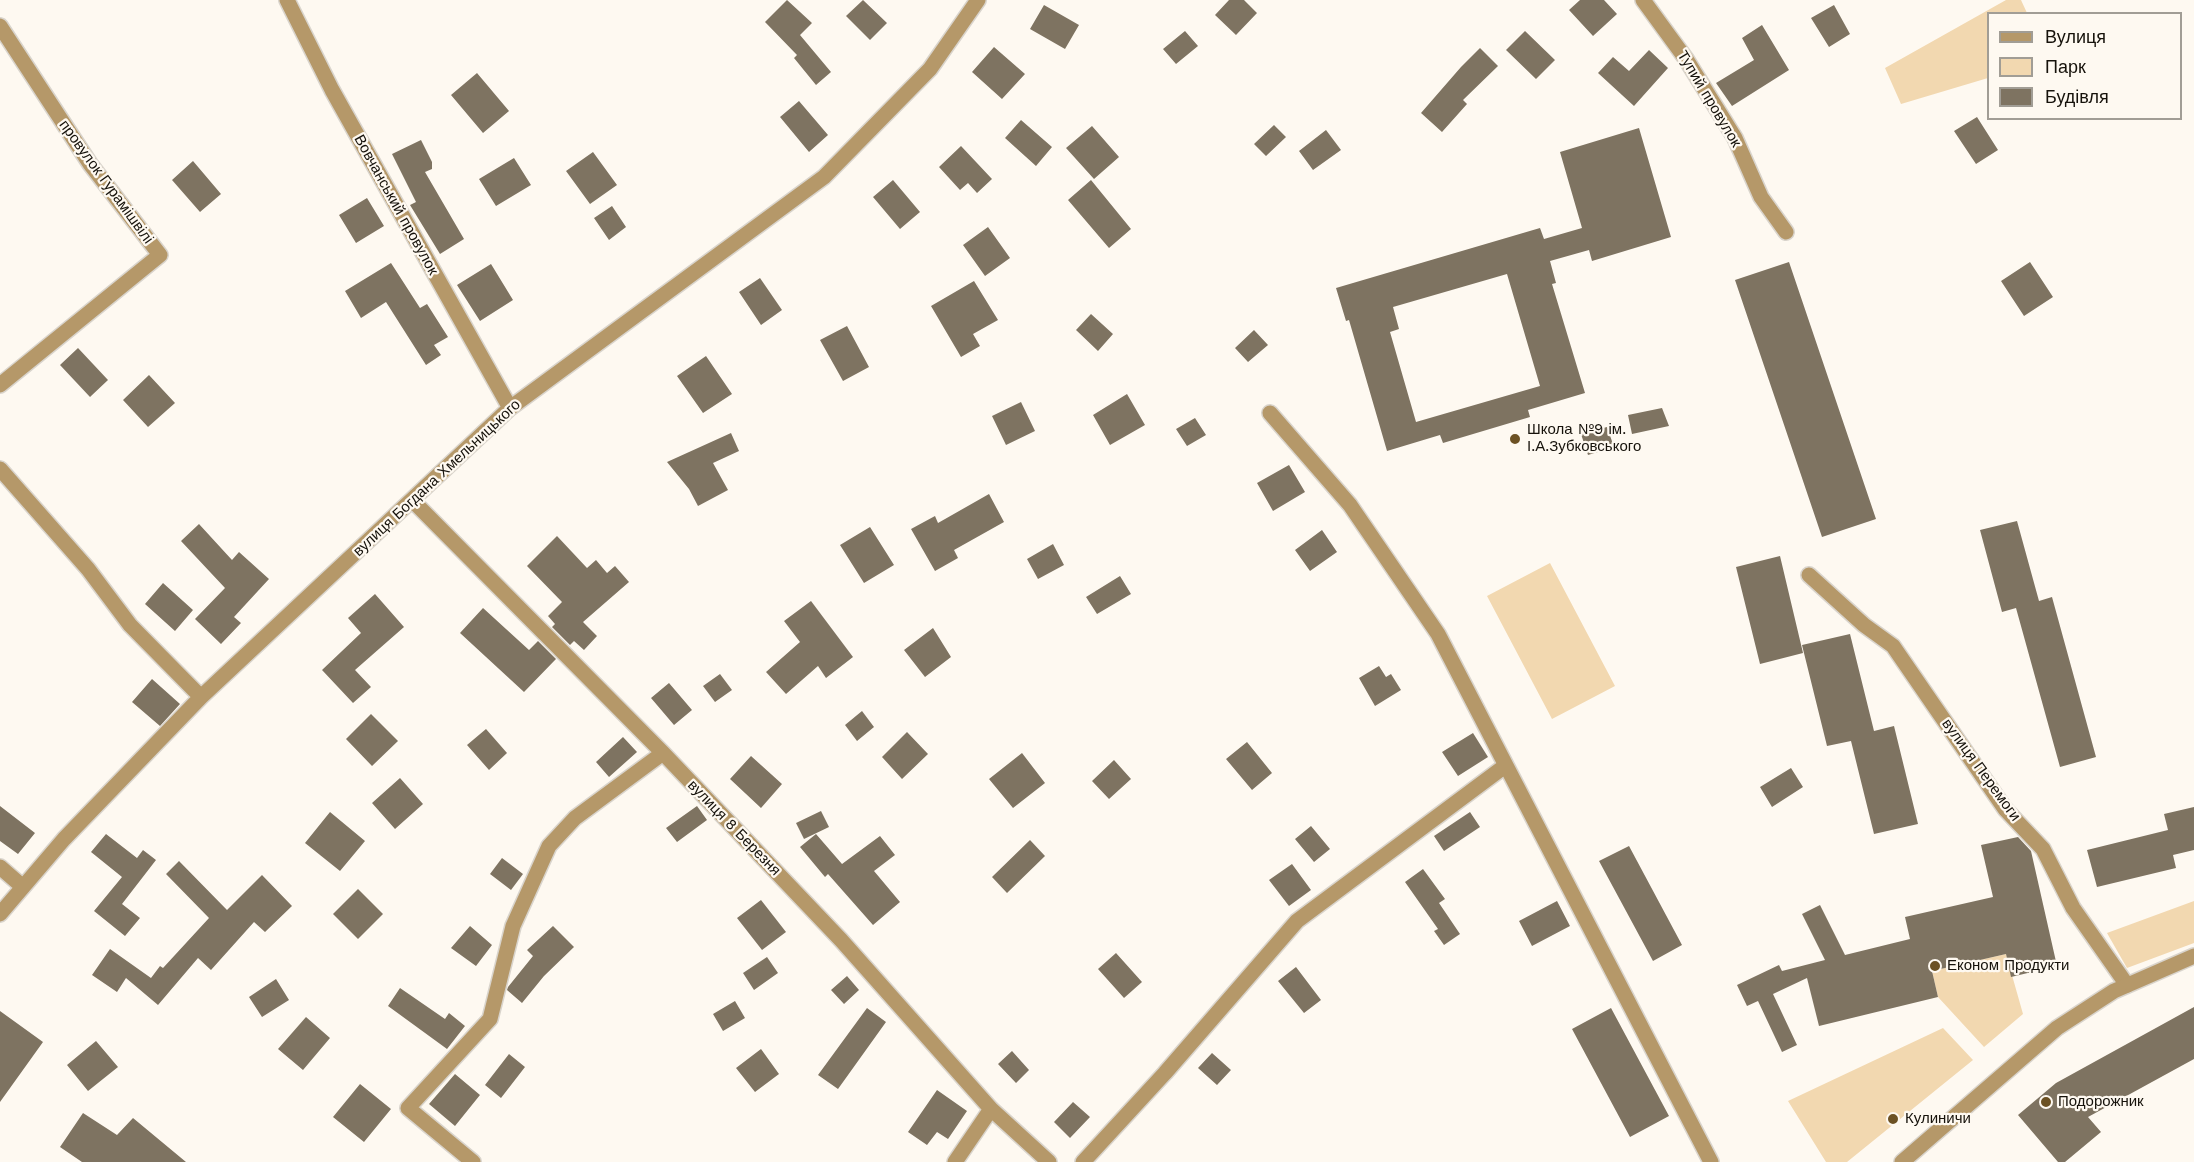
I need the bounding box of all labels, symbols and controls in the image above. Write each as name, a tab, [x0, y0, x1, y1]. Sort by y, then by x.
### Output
legend	[1987, 12, 2182, 120]
text: Вулиця	[2045, 26, 2106, 47]
street label: Тупий провулок	[1673, 48, 1745, 150]
text: Парк	[2045, 56, 2086, 77]
text: Будівля	[2045, 86, 2109, 107]
street label: провулок Гурамішвілі	[55, 117, 157, 247]
street label: Вовчанський провулок	[350, 132, 442, 278]
street label: вулиця Богдана Хмельницького	[350, 396, 524, 560]
place label: Школа №9 ім. І.А.Зубковського	[1527, 421, 1641, 456]
marker: Школа №9 ім. І.А.Зубковського	[1508, 432, 1522, 446]
street label: вулиця Перемоги	[1938, 715, 2024, 825]
street label: вулиця 8 Березня	[684, 776, 784, 880]
place label: Економ Продукти	[1947, 957, 2070, 975]
marker: Економ Продукти	[1928, 959, 1942, 973]
place label: Подорожник	[2058, 1093, 2144, 1111]
marker: Подорожник	[2039, 1095, 2053, 1109]
place label: Кулиничи	[1905, 1110, 1971, 1128]
marker: Кулиничи	[1886, 1112, 1900, 1126]

